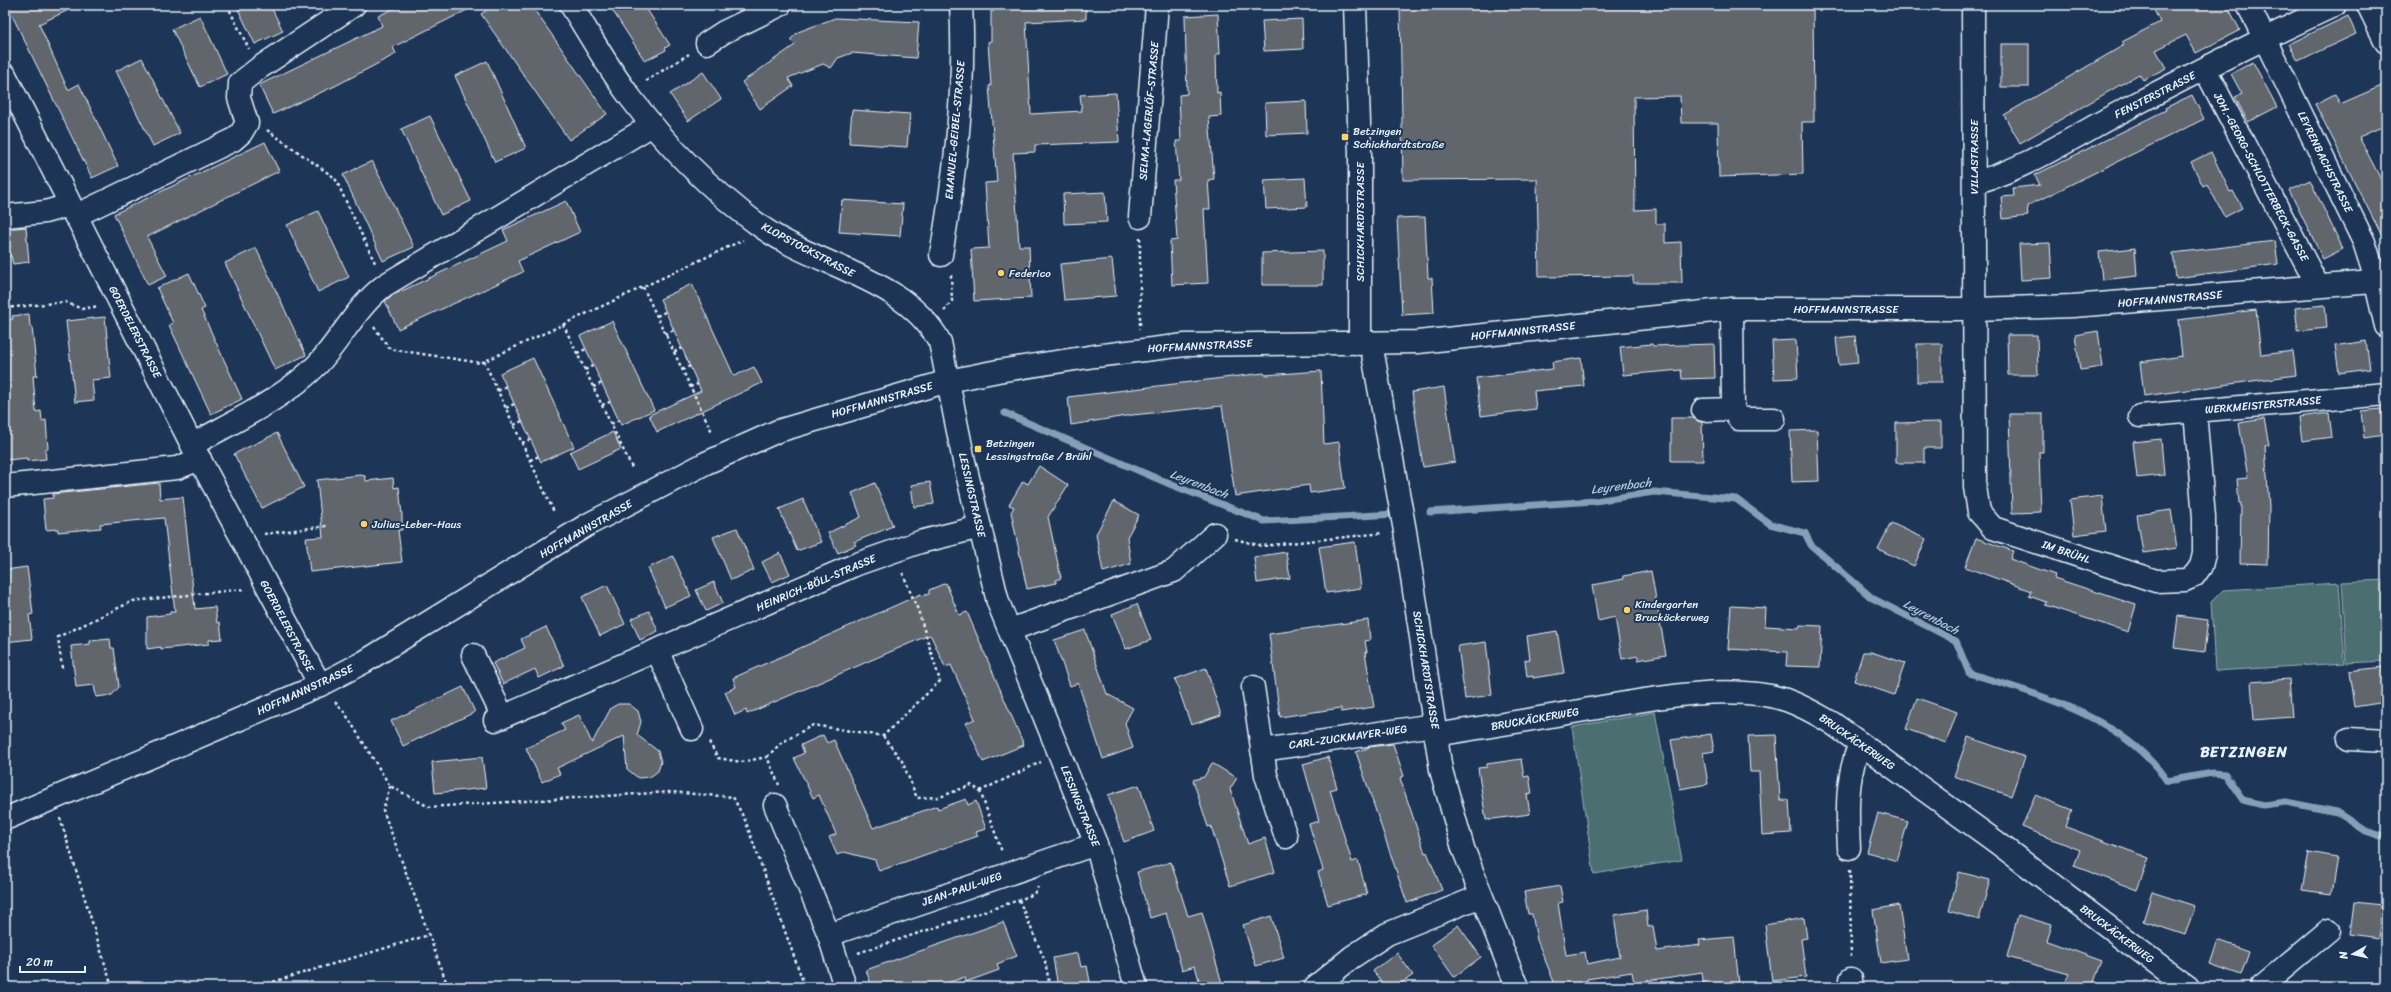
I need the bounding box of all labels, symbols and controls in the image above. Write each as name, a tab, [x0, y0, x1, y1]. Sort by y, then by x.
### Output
street label: SELMA-LAGERLÖF-STRASSE	[1133, 40, 1165, 181]
street label: EMANUEL-GEIBEL-STRASSE	[939, 59, 971, 200]
street label: FENSTERSTRASSE	[2111, 66, 2200, 124]
street label: JOH.-GEORG-SCHLOTTERBECK-GASSE	[2208, 88, 2314, 266]
street label: LEYRENBACHSTRASSE	[2292, 108, 2358, 217]
street label: VILLASTRASSE	[1965, 119, 1984, 194]
place label: Betzingen Schickhardtstraße	[1353, 122, 1445, 154]
marker: Betzingen Schickhardtstraße	[1340, 132, 1350, 142]
street label: SCHICKHARDTSTRASSE	[1351, 161, 1370, 282]
street label: KLOPSTOCKSTRASSE	[758, 217, 859, 283]
place label: Federico	[1009, 264, 1051, 283]
marker: Federico	[996, 268, 1006, 278]
street label: GOERDELERSTRASSE	[103, 282, 167, 383]
street label: HOFFMANNSTRASSE	[2117, 285, 2224, 313]
street label: HOFFMANNSTRASSE	[1794, 300, 1899, 319]
street label: HOFFMANNSTRASSE	[1470, 316, 1577, 346]
street label: HOFFMANNSTRASSE	[1147, 334, 1254, 358]
street label: HOFFMANNSTRASSE	[829, 376, 936, 424]
street label: WERKMEISTERSTRASSE	[2204, 390, 2323, 420]
place label: Betzingen Lessingstraße / Brühl	[986, 434, 1092, 466]
marker: Betzingen Lessingstraße / Brühl	[973, 444, 983, 454]
street label: LESSINGSTRASSE	[953, 451, 991, 540]
water label: Leyrenbach	[1167, 463, 1233, 506]
water label: Leyrenbach	[1590, 471, 1654, 501]
street label: HOFFMANNSTRASSE	[536, 494, 637, 563]
place label: Julius-Leber-Haus	[371, 515, 462, 534]
marker: Julius-Leber-Haus	[359, 519, 369, 529]
street label: IM BRÜHL	[2038, 535, 2093, 569]
street label: HEINRICH-BÖLL-STRASSE	[753, 549, 880, 617]
street label: GOERDELERSTRASSE	[255, 577, 320, 676]
water label: Leyrenbach	[1899, 593, 1964, 642]
place label: Kindergarten Bruckäckerweg	[1635, 595, 1710, 627]
marker: Kindergarten Bruckäckerweg	[1622, 605, 1632, 615]
street label: SCHICKHARDTSTRASSE	[1407, 609, 1445, 731]
street label: HOFFMANNSTRASSE	[253, 659, 357, 721]
street label: BRUCKÄCKERWEG	[1489, 702, 1581, 736]
street label: BRUCKÄCKERWEG	[1815, 709, 1899, 775]
street label: CARL-ZUCKMAYER-WEG	[1288, 719, 1408, 755]
district label: BETZINGEN	[2200, 739, 2288, 765]
street label: LESSINGSTRASSE	[1055, 762, 1105, 851]
street label: JEAN-PAUL-WEG	[918, 866, 1005, 912]
street label: BRUCKÄCKERWEG	[2076, 900, 2158, 969]
north arrow	[2333, 934, 2373, 974]
scale bar	[20, 948, 85, 974]
text: N	[2334, 950, 2354, 961]
text: 20 m	[26, 951, 53, 973]

